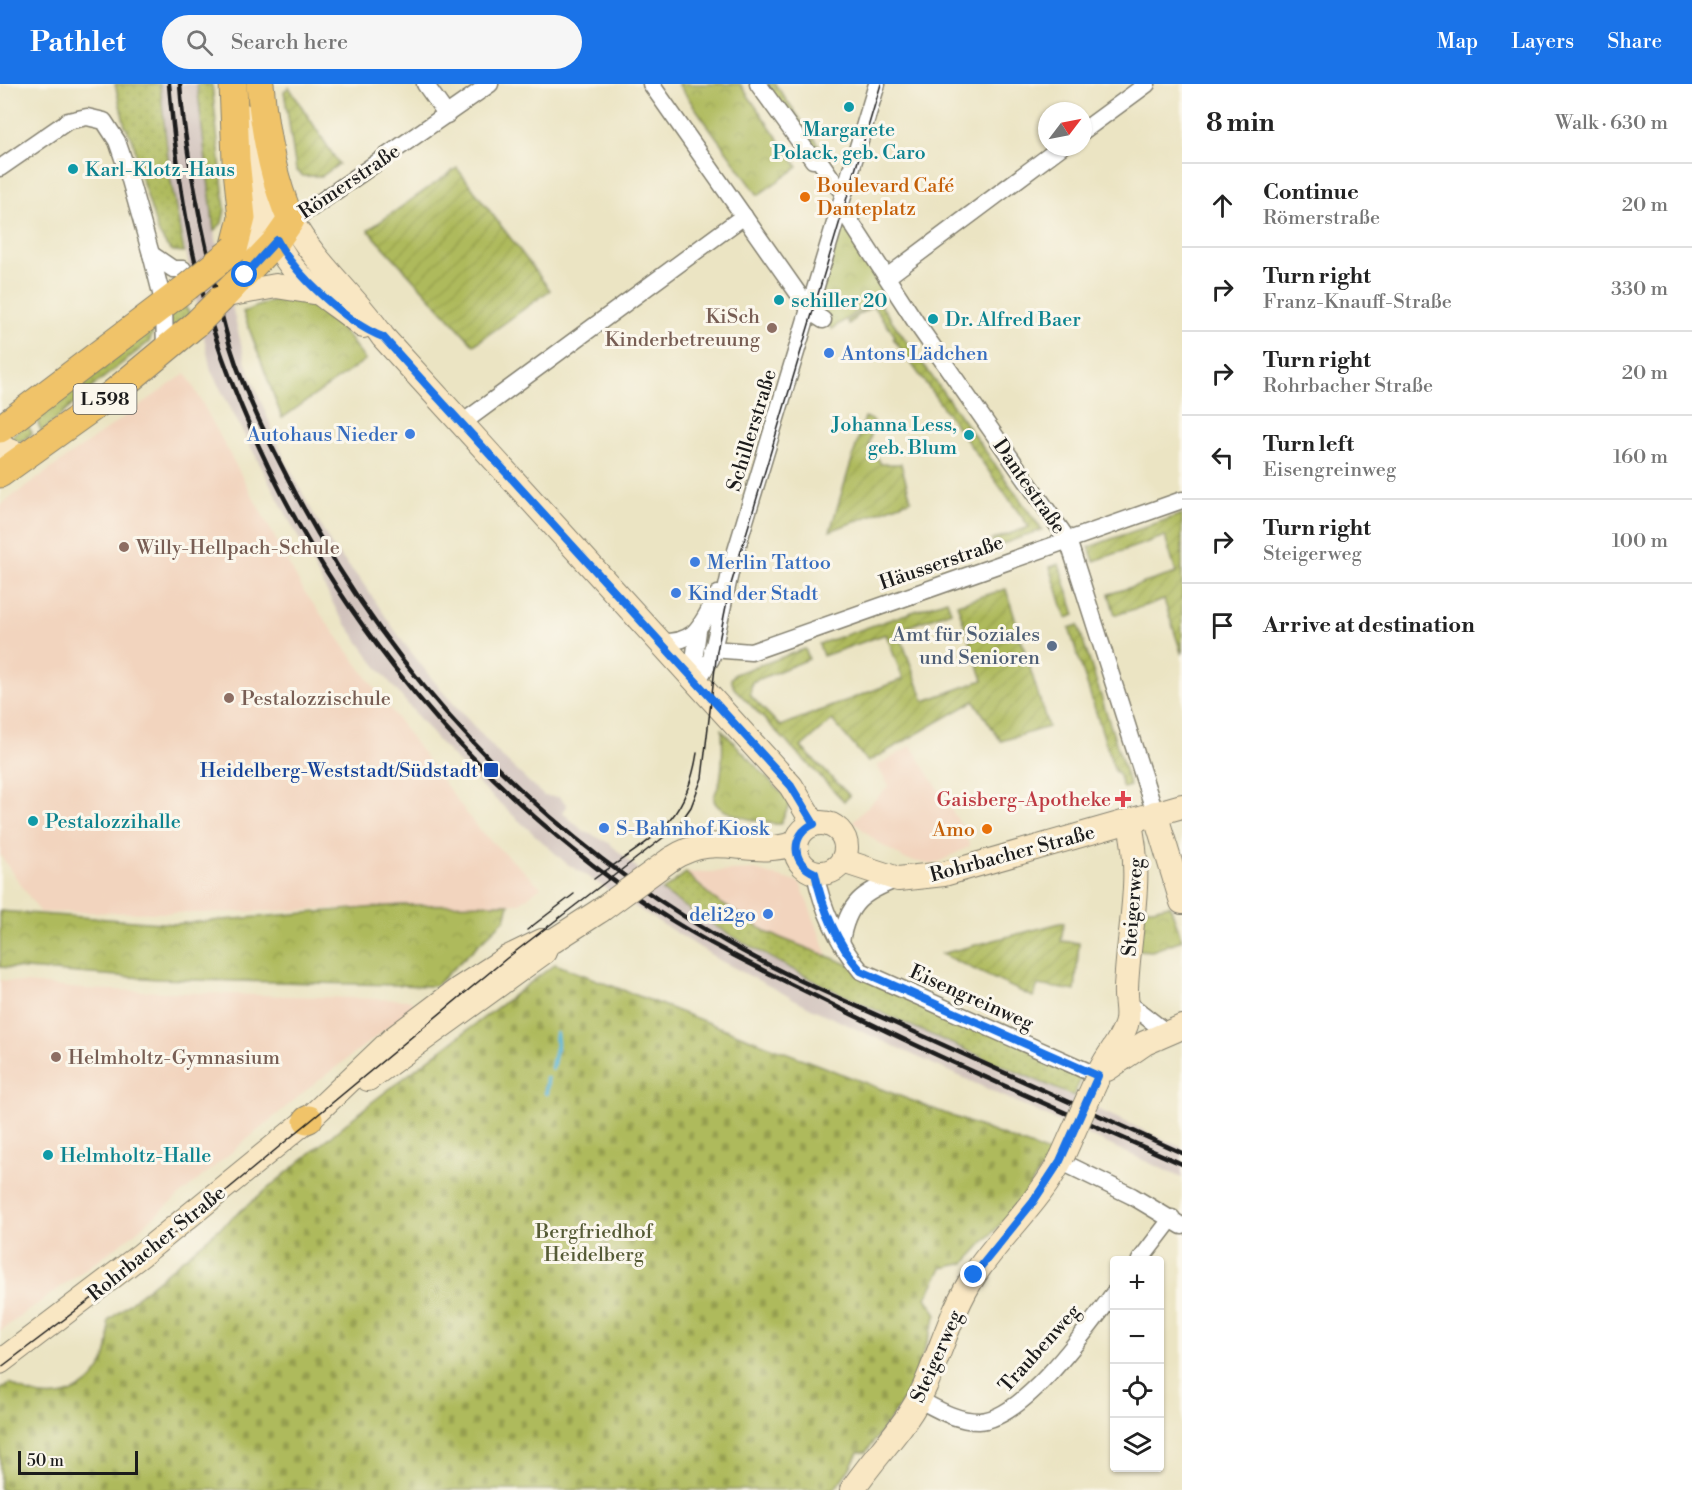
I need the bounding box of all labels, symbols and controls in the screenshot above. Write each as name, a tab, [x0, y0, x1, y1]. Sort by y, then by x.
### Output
search box	[162, 15, 582, 69]
text: Pathlet	[30, 25, 126, 60]
icon: search	[183, 26, 216, 59]
text: Search here	[231, 29, 348, 56]
text: Map	[1437, 29, 1478, 55]
text: Layers	[1511, 29, 1574, 55]
text: Share	[1607, 29, 1662, 55]
marker: Margarete Polack, geb. Caro	[842, 100, 856, 114]
north arrow	[1038, 102, 1092, 156]
text: 8 min	[1206, 107, 1275, 139]
text: Walk · 630 m	[1555, 111, 1668, 136]
place label: Margarete Polack, geb. Caro	[772, 118, 926, 166]
street label: Römerstraße	[294, 139, 405, 225]
place label: Karl-Klotz-Haus	[85, 158, 235, 183]
marker: Karl-Klotz-Haus	[66, 162, 80, 176]
place label: Boulevard Café Danteplatz	[816, 174, 954, 222]
text: Continue	[1263, 179, 1359, 206]
icon: ahead	[1206, 189, 1239, 222]
marker: Boulevard Café Danteplatz	[798, 190, 812, 204]
text: 20 m	[1622, 193, 1668, 218]
text: Römerstraße	[1263, 206, 1380, 231]
route start	[231, 261, 257, 287]
text: Turn right	[1263, 263, 1371, 290]
icon: right	[1206, 273, 1239, 306]
text: 330 m	[1611, 277, 1668, 302]
place label: schiller 20	[791, 289, 888, 314]
text: Franz-Knauff-Straße	[1263, 290, 1452, 315]
marker: schiller 20	[772, 293, 786, 307]
place label: KiSch Kinderbetreuung	[605, 305, 761, 353]
place label: Dr. Alfred Baer	[945, 308, 1081, 333]
marker: Dr. Alfred Baer	[926, 312, 940, 326]
marker: KiSch Kinderbetreuung	[765, 321, 779, 335]
place label: Antons Lädchen	[840, 342, 988, 367]
marker: Antons Lädchen	[822, 346, 836, 360]
text: Turn right	[1263, 347, 1371, 374]
icon: right	[1206, 357, 1239, 390]
text: 20 m	[1622, 361, 1668, 386]
street label: Schillerstraße	[722, 366, 783, 495]
text: Rohrbacher Straße	[1263, 374, 1433, 399]
road number: L 598	[74, 384, 136, 414]
place label: Johanna Less, geb. Blum	[831, 413, 957, 461]
place label: Autohaus Nieder	[246, 423, 398, 448]
marker: Autohaus Nieder	[403, 427, 417, 441]
marker: Johanna Less, geb. Blum	[962, 428, 976, 442]
text: Turn left	[1263, 431, 1354, 458]
street label: Dantestraße	[987, 434, 1071, 539]
icon: left	[1206, 441, 1239, 474]
text: 160 m	[1613, 445, 1668, 470]
text: Eisengreinweg	[1263, 458, 1396, 483]
text: Turn right	[1263, 515, 1371, 542]
icon: right	[1206, 525, 1239, 558]
text: 100 m	[1612, 529, 1668, 554]
street label: Häusserstraße	[876, 530, 1007, 596]
place label: Willy-Hellpach-Schule	[135, 536, 340, 561]
marker: Willy-Hellpach-Schule	[117, 540, 131, 554]
text: Steigerweg	[1263, 542, 1362, 567]
place label: Merlin Tattoo	[707, 551, 831, 576]
marker: Merlin Tattoo	[688, 555, 702, 569]
place label: Kind der Stadt	[688, 582, 818, 607]
marker: Kind der Stadt	[669, 586, 683, 600]
icon: arrive	[1206, 609, 1239, 642]
text: Arrive at destination	[1263, 612, 1475, 639]
place label: Amt für Soziales und Senioren	[891, 623, 1040, 671]
marker: Amt für Soziales und Senioren	[1045, 639, 1059, 653]
place label: Pestalozzischule	[241, 687, 391, 712]
marker: Pestalozzischule	[222, 691, 236, 705]
place label: Heidelberg-Weststadt/Südstadt	[200, 759, 478, 784]
marker: Heidelberg-Weststadt/Südstadt	[482, 761, 500, 779]
place label: Gaisberg-Apotheke	[937, 788, 1111, 813]
marker: Gaisberg-Apotheke	[1116, 792, 1130, 806]
place label: Pestalozzihalle	[45, 810, 181, 835]
marker: Pestalozzihalle	[26, 814, 40, 828]
place label: S-Bahnhof Kiosk	[616, 817, 771, 842]
place label: Amo	[932, 818, 975, 843]
street label: Rohrbacher Straße	[927, 820, 1098, 889]
marker: S-Bahnhof Kiosk	[597, 821, 611, 835]
marker: Amo	[980, 822, 994, 836]
street label: Steigerweg	[1118, 856, 1149, 957]
place label: deli2go	[689, 903, 756, 928]
marker: deli2go	[761, 907, 775, 921]
street label: Eisengreinweg	[905, 960, 1038, 1037]
place label: Helmholtz-Gymnasium	[68, 1046, 280, 1071]
marker: Helmholtz-Gymnasium	[49, 1050, 63, 1064]
place label: Helmholtz-Halle	[60, 1144, 211, 1169]
marker: Helmholtz-Halle	[41, 1148, 55, 1162]
street label: Rohrbacher Straße	[83, 1181, 231, 1307]
park label: Bergfriedhof Heidelberg	[534, 1220, 653, 1268]
map controls	[1110, 1256, 1164, 1472]
button: +	[1110, 1256, 1164, 1310]
route end	[960, 1261, 986, 1287]
street label: Traubenweg	[994, 1299, 1087, 1399]
street label: Steigerweg	[906, 1306, 969, 1407]
button: −	[1110, 1310, 1164, 1364]
button: locate	[1110, 1364, 1164, 1418]
button: layers	[1110, 1418, 1164, 1472]
scale bar	[18, 1448, 138, 1476]
text: 50 m	[27, 1451, 64, 1471]

